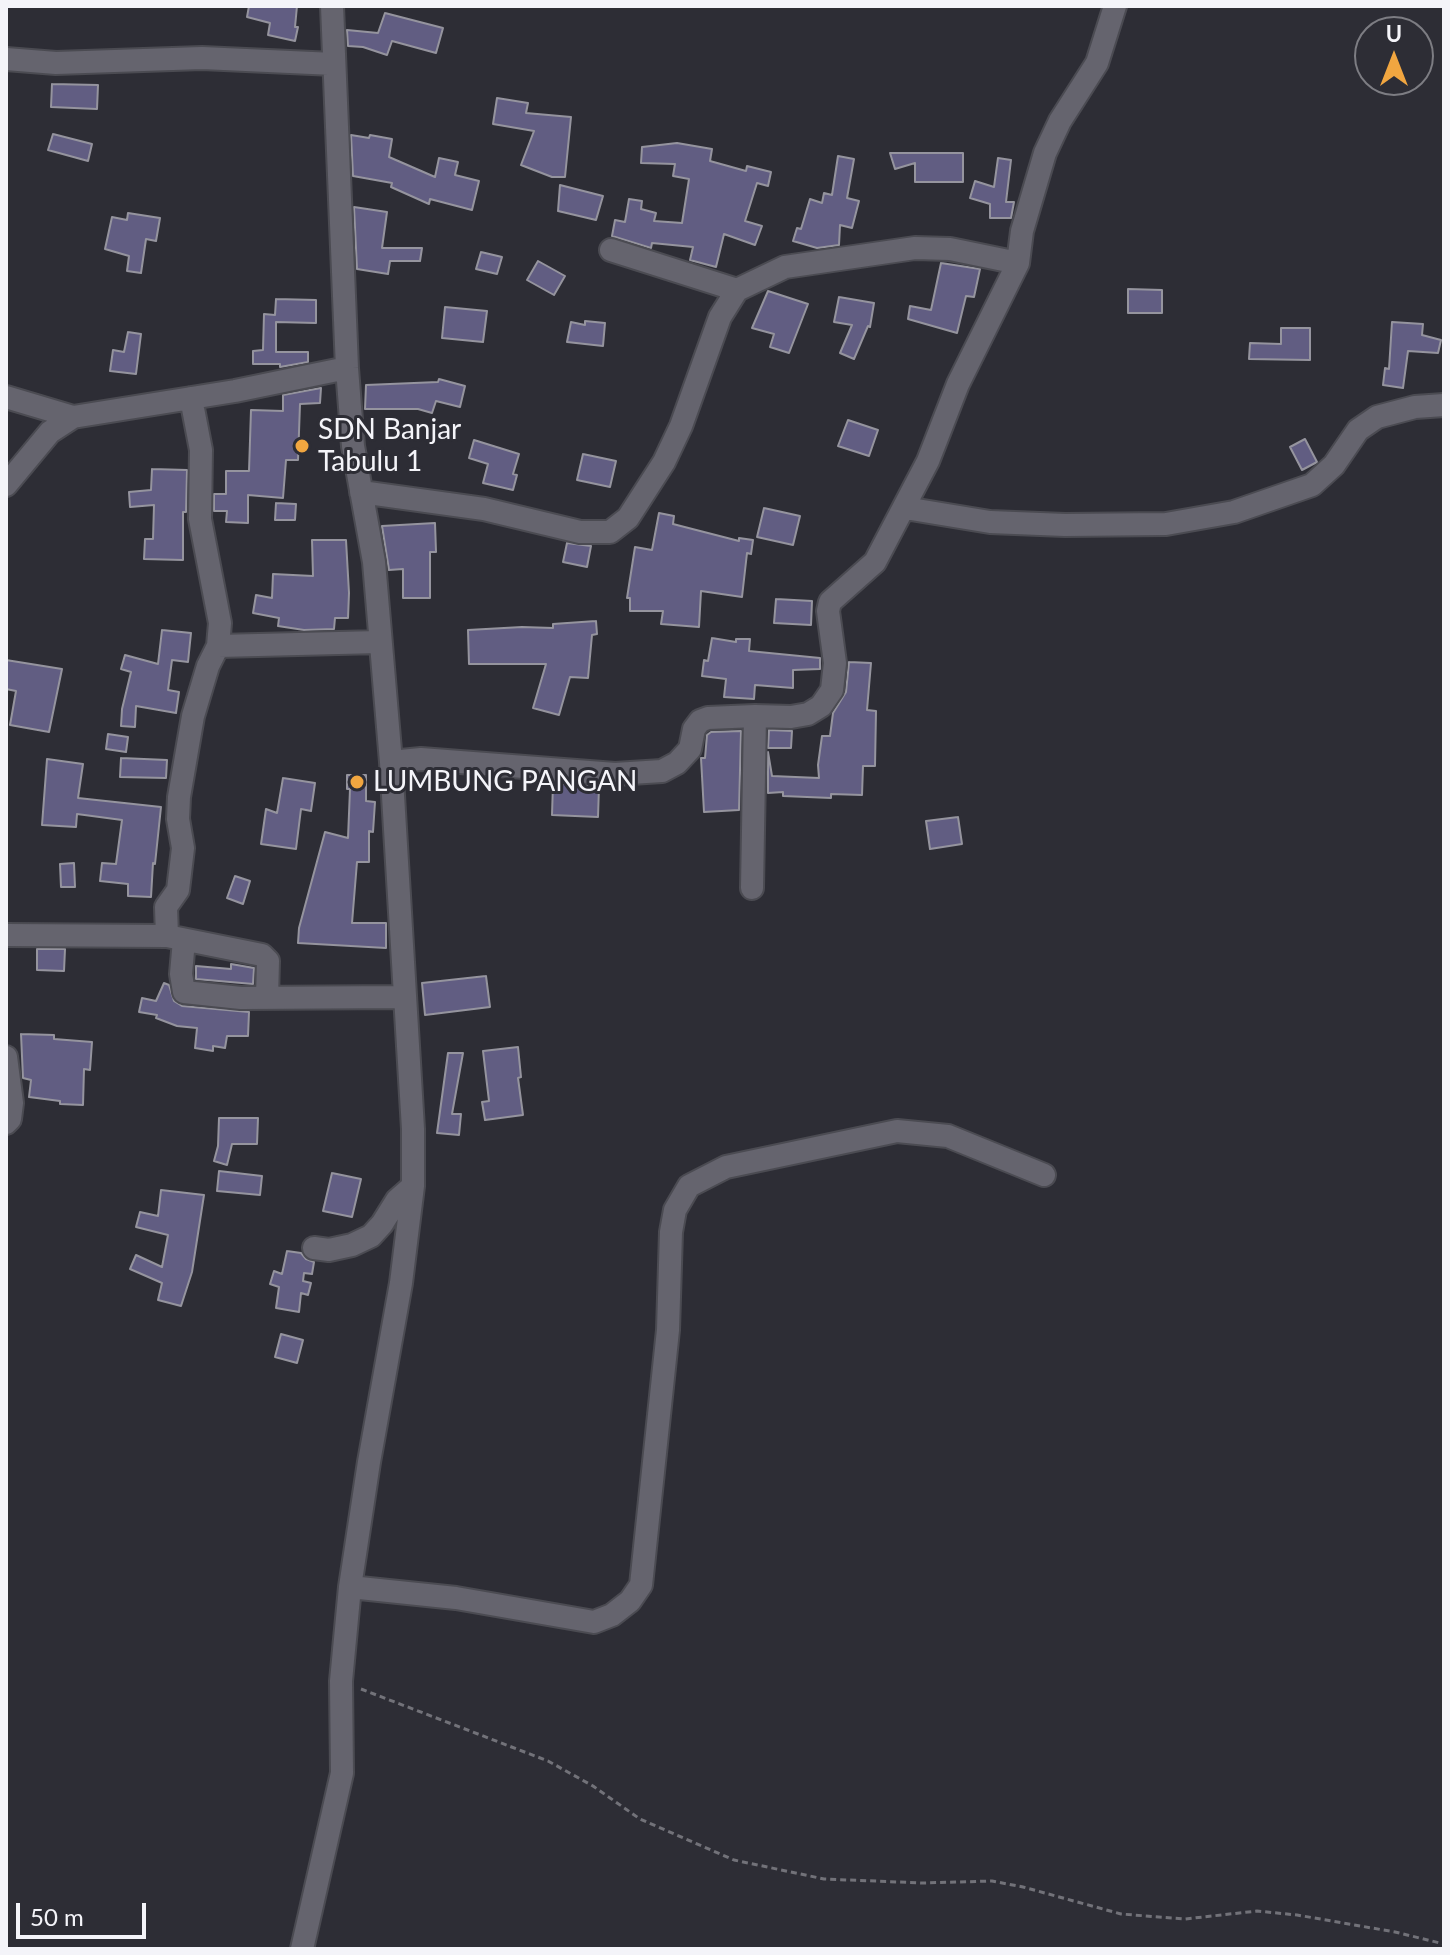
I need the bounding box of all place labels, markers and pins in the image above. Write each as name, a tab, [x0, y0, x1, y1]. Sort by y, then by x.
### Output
place label: SDN Banjar Tabulu 1	[318, 413, 461, 479]
marker: SDN Banjar Tabulu 1	[293, 437, 311, 455]
place label: LUMBUNG PANGAN	[373, 765, 637, 799]
marker: LUMBUNG PANGAN	[348, 773, 366, 791]

